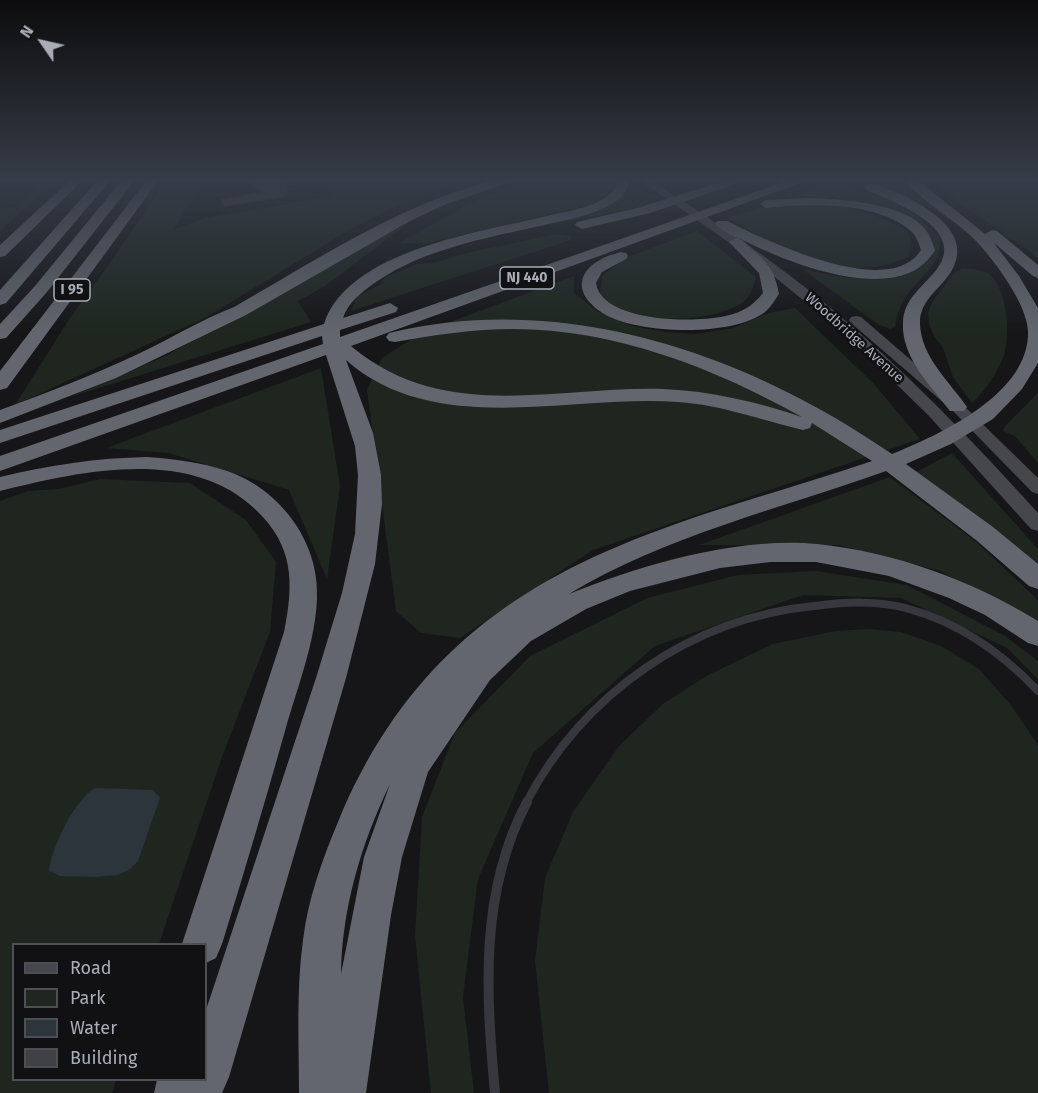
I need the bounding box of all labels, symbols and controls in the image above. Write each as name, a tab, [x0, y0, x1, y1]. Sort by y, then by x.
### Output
north arrow	[12, 12, 72, 72]
text: N	[16, 22, 38, 41]
road number: NJ 440	[500, 267, 554, 289]
road number: I 95	[54, 279, 90, 301]
street label: Woodbridge Avenue	[801, 289, 907, 387]
legend	[12, 943, 207, 1081]
text: Road	[70, 957, 112, 979]
text: Park	[70, 987, 105, 1009]
text: Water	[70, 1017, 117, 1039]
text: Building	[70, 1047, 137, 1069]

